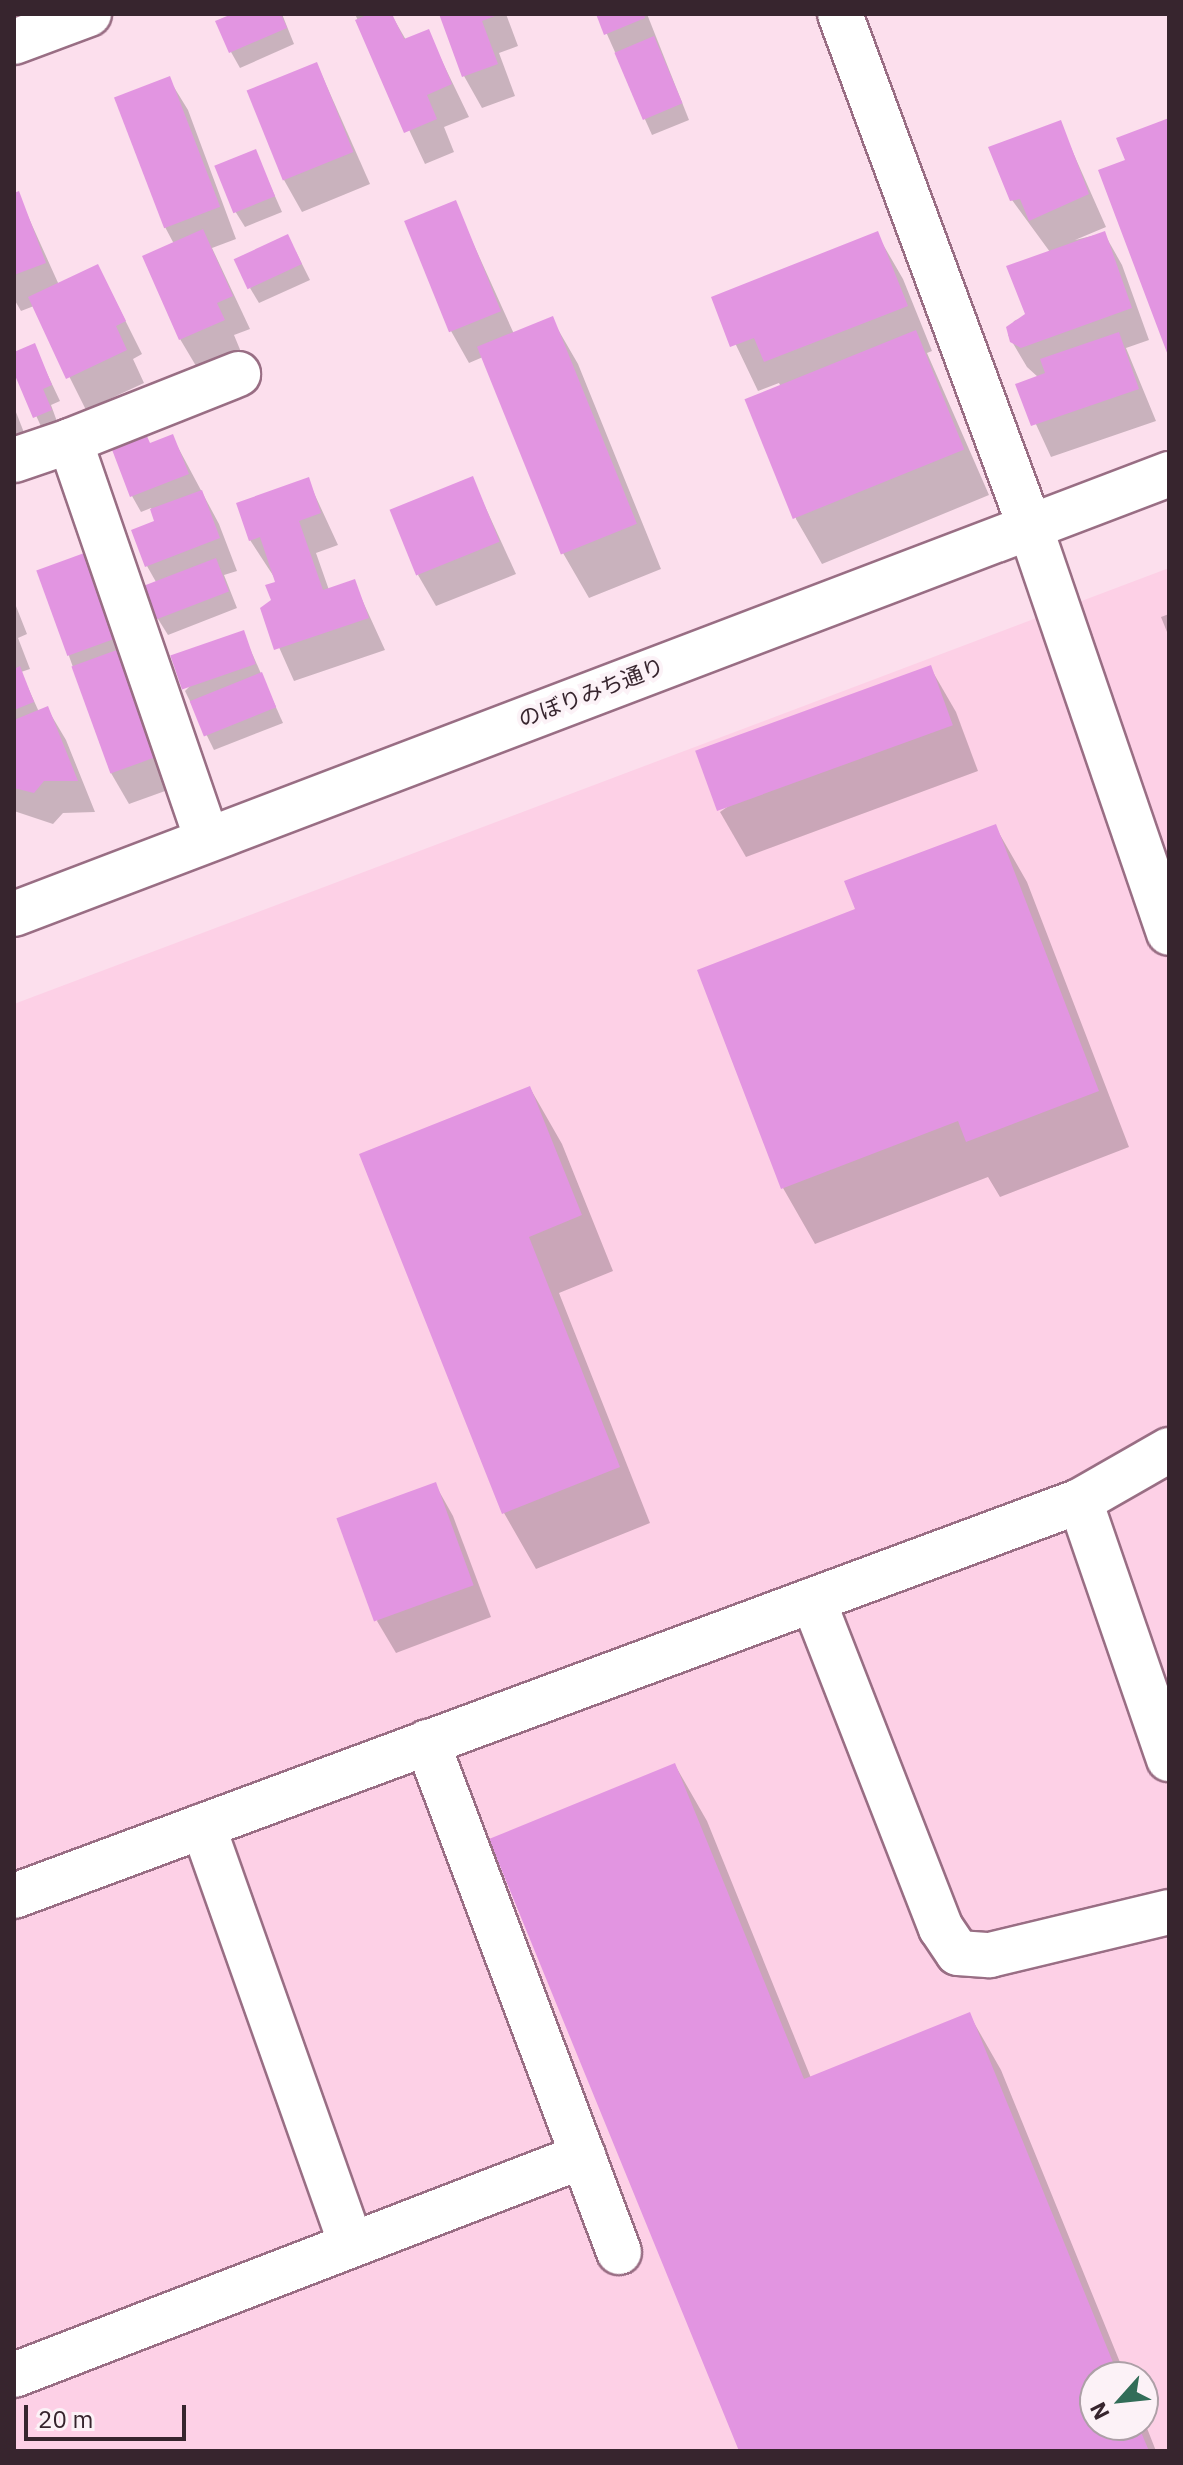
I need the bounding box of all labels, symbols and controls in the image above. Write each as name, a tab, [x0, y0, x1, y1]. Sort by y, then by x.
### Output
street label: のぼりみち通り	[514, 652, 668, 732]
north arrow	[1079, 2361, 1159, 2441]
scale bar	[28, 2389, 190, 2439]
text: N	[1082, 2398, 1115, 2425]
text: 20 m	[38, 2403, 93, 2435]

